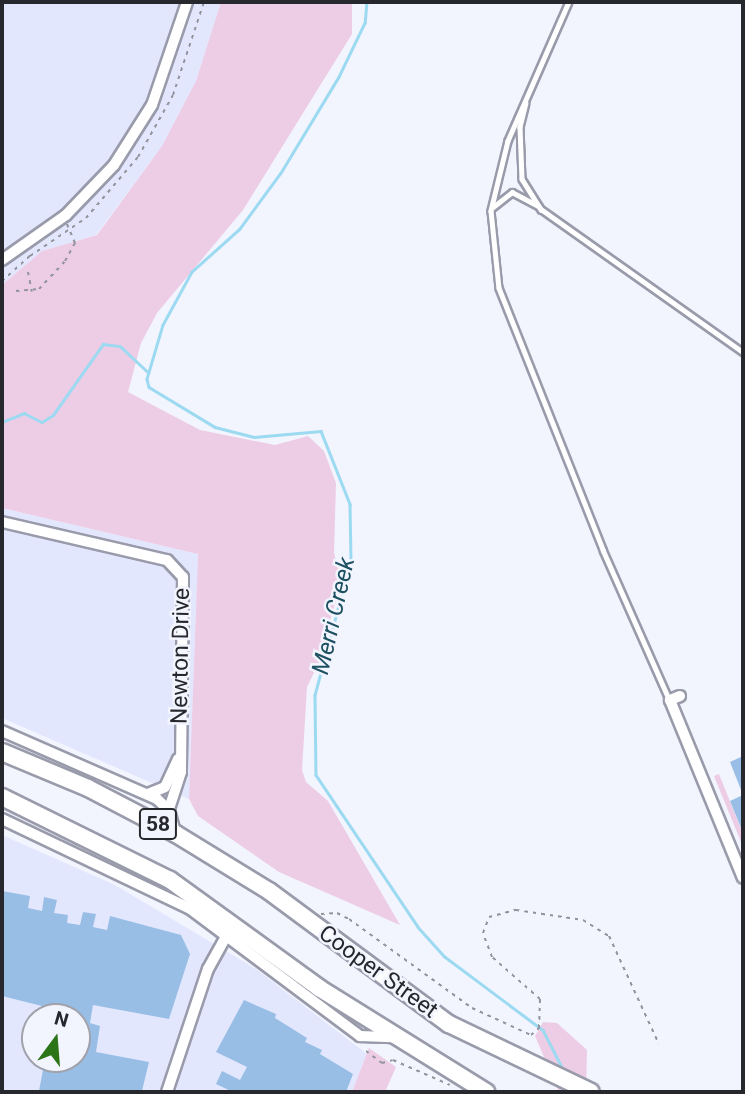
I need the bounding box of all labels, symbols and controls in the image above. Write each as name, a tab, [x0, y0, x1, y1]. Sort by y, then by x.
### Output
water label: Merri Creek	[307, 555, 361, 677]
street label: Newton Drive	[166, 588, 196, 724]
road number: 58	[139, 806, 177, 842]
street label: Cooper Street	[313, 920, 443, 1024]
north arrow	[21, 1003, 91, 1073]
text: N	[52, 1006, 71, 1032]

